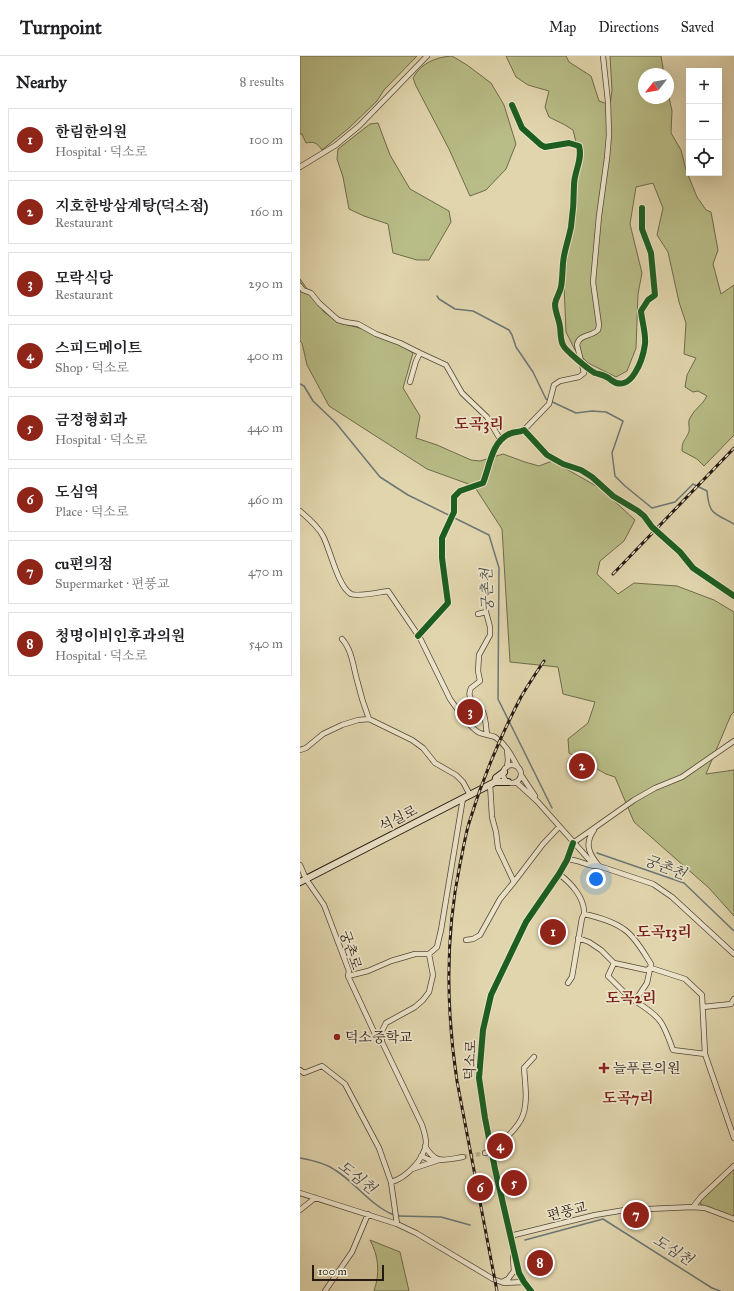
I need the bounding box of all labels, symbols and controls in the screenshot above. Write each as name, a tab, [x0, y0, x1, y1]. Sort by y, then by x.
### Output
text: Turnpoint	[20, 16, 102, 39]
text: Map	[549, 19, 576, 36]
text: Directions	[598, 19, 659, 36]
text: Saved	[681, 19, 714, 36]
north arrow	[638, 68, 674, 104]
map controls	[686, 68, 722, 176]
button: +	[686, 68, 722, 104]
text: Nearby	[16, 72, 67, 93]
text: 8 results	[240, 74, 284, 90]
button: −	[686, 104, 722, 140]
text: 한림한의원	[55, 123, 127, 141]
text: 1	[27, 132, 33, 148]
text: 100 m	[249, 132, 283, 148]
button: locate	[686, 140, 722, 176]
text: Hospital · 덕소로	[55, 144, 147, 160]
text: 지호한방삼계탕(덕소점)	[55, 197, 208, 215]
text: 2	[27, 204, 33, 220]
text: 160 m	[250, 204, 283, 220]
text: Restaurant	[55, 215, 113, 231]
text: 모락식당	[55, 269, 113, 287]
text: 3	[27, 276, 33, 292]
text: 290 m	[248, 276, 283, 292]
text: Restaurant	[55, 287, 113, 303]
text: 스피드메이트	[55, 339, 142, 357]
text: 4	[26, 348, 34, 364]
text: 400 m	[247, 348, 283, 364]
text: Shop · 덕소로	[55, 360, 129, 376]
text: 금정형회과	[55, 411, 127, 429]
district label: 도곡3리	[454, 415, 504, 434]
text: 5	[27, 420, 33, 436]
text: 440 m	[247, 420, 283, 436]
text: Hospital · 덕소로	[55, 432, 147, 448]
text: 도심역	[55, 483, 98, 501]
text: 6	[27, 492, 33, 508]
text: 460 m	[248, 492, 283, 508]
text: Place · 덕소로	[55, 504, 128, 520]
text: cu편의점	[55, 555, 113, 573]
text: 7	[27, 564, 33, 580]
text: 470 m	[248, 564, 283, 580]
water label: 궁촌천	[477, 566, 497, 612]
text: Supermarket · 편풍교	[55, 576, 169, 592]
text: 청명이비인후과의원	[55, 627, 185, 645]
text: 8	[27, 636, 33, 652]
text: 540 m	[249, 636, 283, 652]
text: Hospital · 덕소로	[55, 648, 147, 664]
pin: 3	[457, 697, 483, 727]
pin: 2	[569, 751, 595, 781]
street label: 석실로	[376, 801, 421, 835]
water label: 궁촌천	[641, 851, 690, 884]
your location	[586, 869, 606, 889]
pin: 1	[540, 917, 566, 947]
district label: 도곡13리	[636, 923, 692, 942]
street label: 궁촌로	[336, 928, 365, 973]
district label: 도곡2리	[606, 989, 656, 1007]
place label: 덕소중학교	[345, 1029, 413, 1046]
marker: 덕소중학교	[332, 1032, 342, 1042]
street label: 덕소로	[461, 1039, 480, 1081]
place label: 늘푸른의원	[613, 1060, 681, 1077]
marker: 늘푸른의원	[598, 1062, 610, 1074]
district label: 도곡7리	[602, 1089, 654, 1107]
pin: 4	[487, 1131, 513, 1161]
water label: 도심천	[334, 1157, 381, 1198]
pin: 5	[501, 1168, 527, 1198]
pin: 6	[467, 1173, 493, 1203]
street label: 편풍교	[545, 1198, 589, 1225]
pin: 7	[623, 1200, 649, 1230]
water label: 도심천	[650, 1231, 697, 1270]
pin: 8	[527, 1248, 553, 1278]
scale bar	[312, 1263, 384, 1282]
text: 100 m	[318, 1265, 347, 1278]

